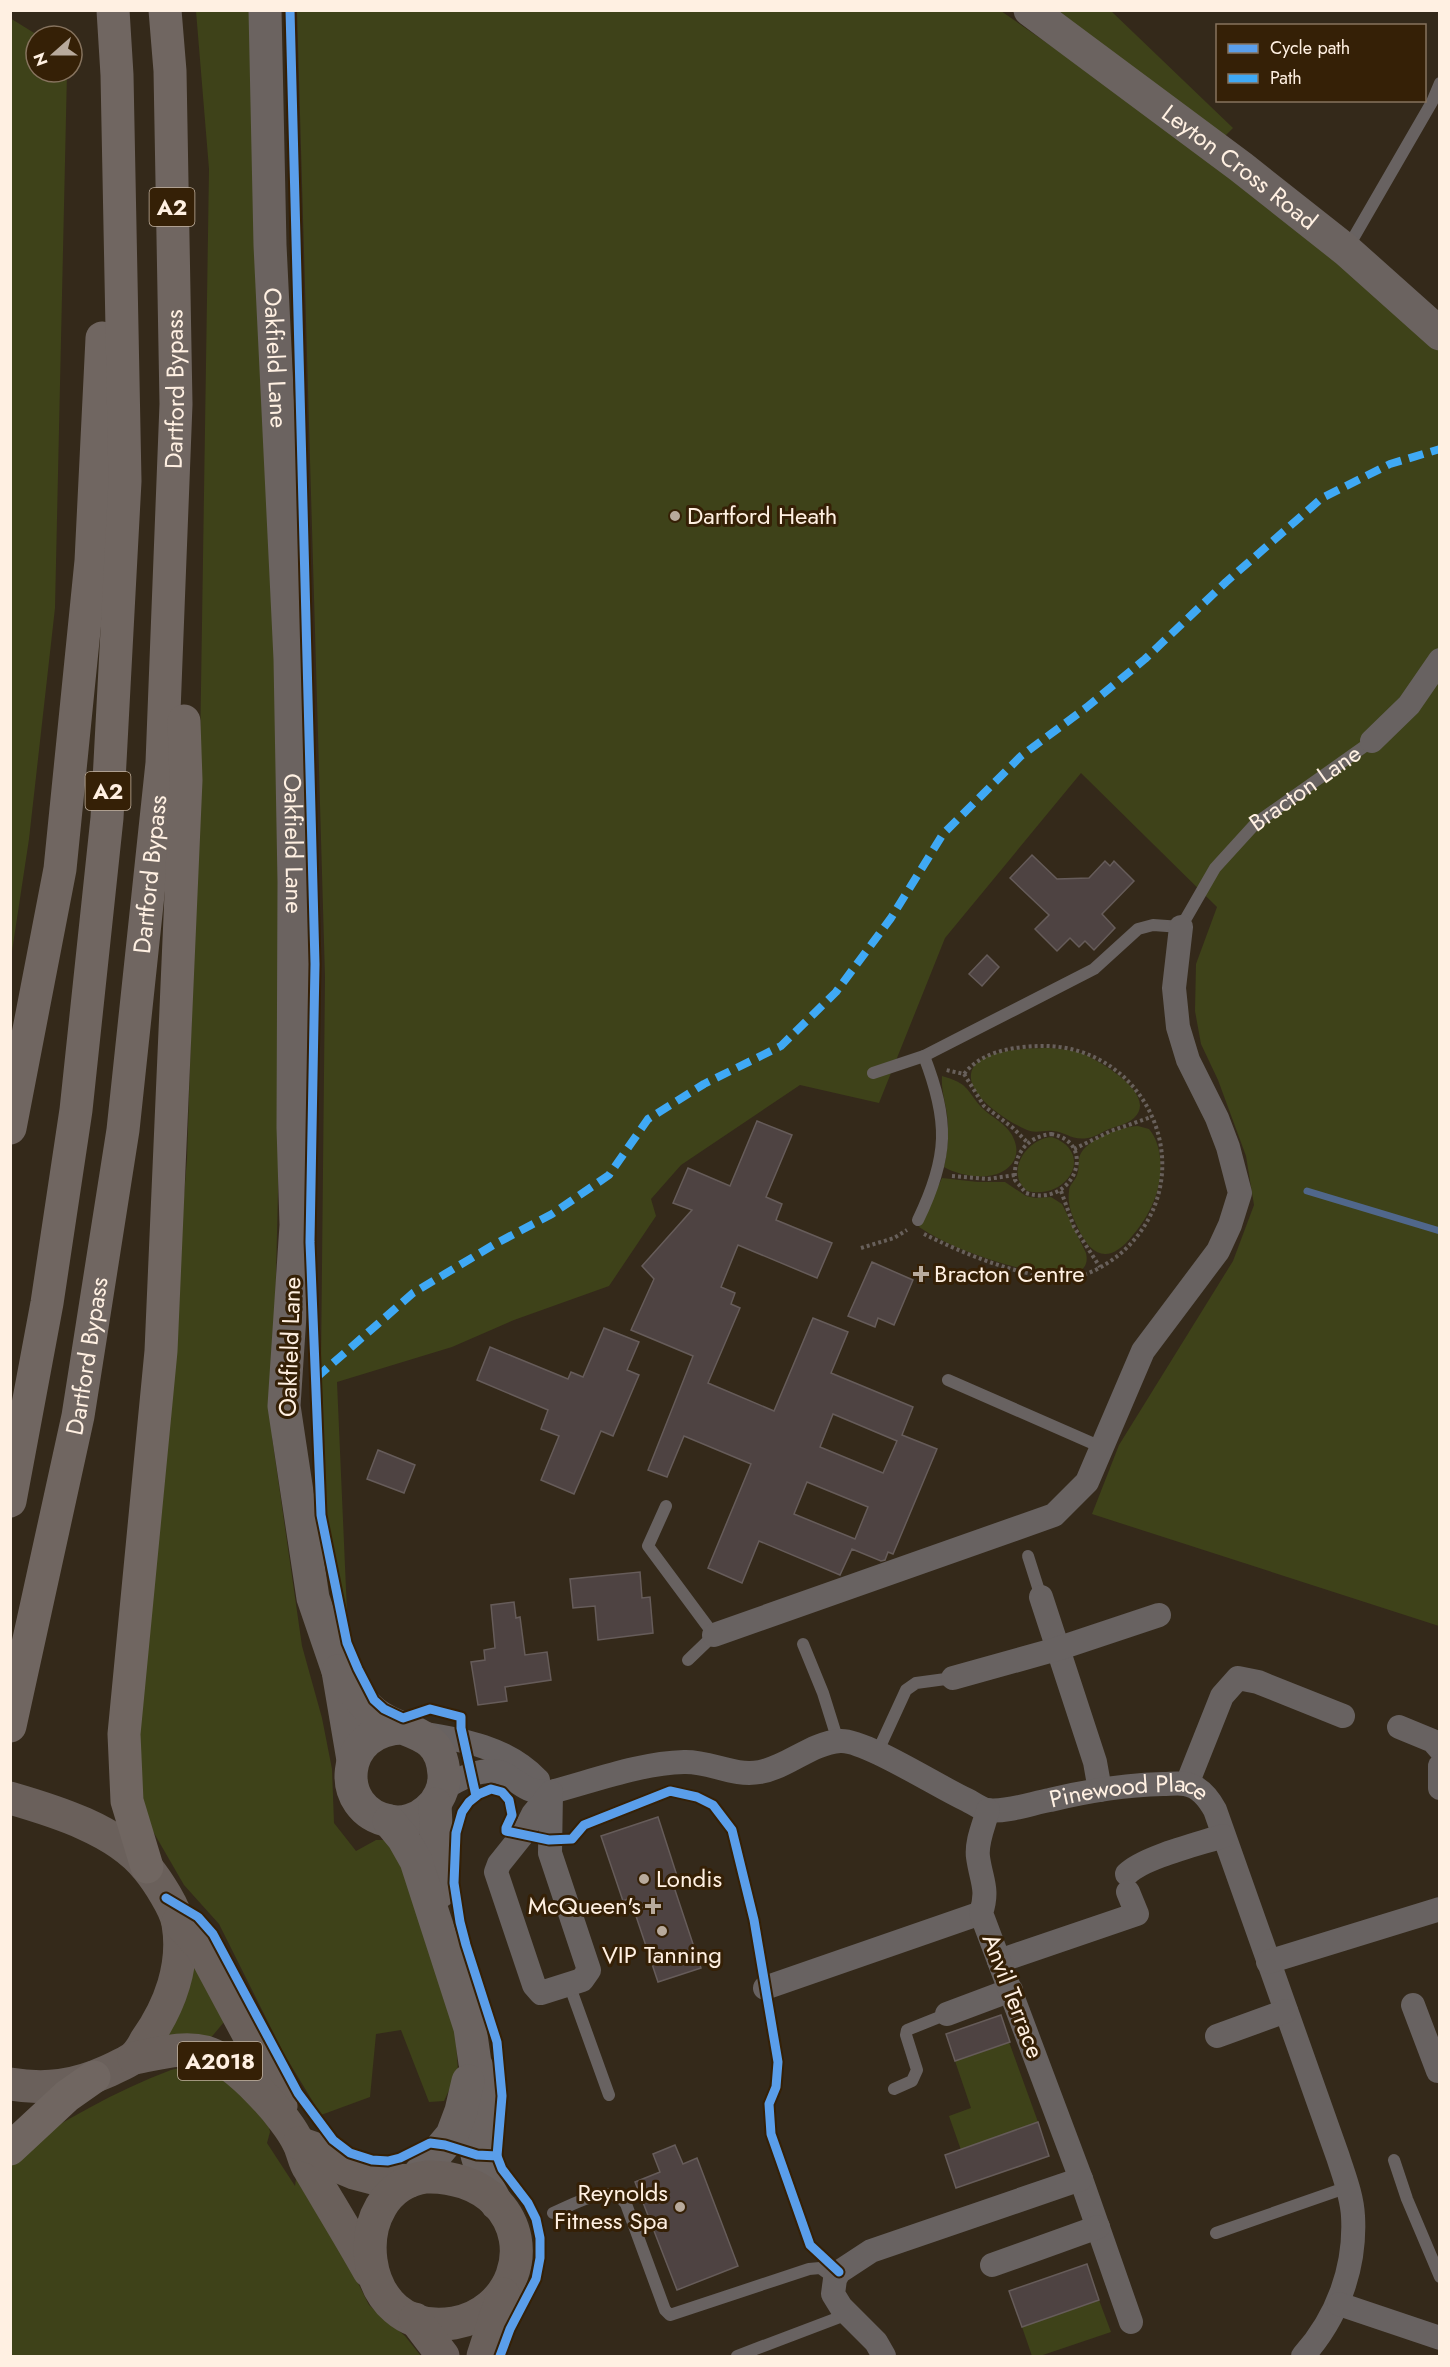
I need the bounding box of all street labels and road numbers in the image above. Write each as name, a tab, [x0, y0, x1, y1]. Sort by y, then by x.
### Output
street label: Leyton Cross Road	[1155, 96, 1325, 238]
road number: A2	[150, 188, 195, 226]
street label: Oakfield Lane	[255, 287, 297, 429]
street label: Dartford Bypass	[155, 309, 193, 470]
street label: Bracton Lane	[1241, 736, 1368, 840]
road number: A2	[86, 772, 130, 810]
street label: Oakfield Lane	[275, 773, 312, 914]
street label: Dartford Bypass	[124, 793, 176, 955]
street label: Dartford Bypass	[56, 1274, 117, 1438]
street label: Oakfield Lane	[270, 1276, 309, 1418]
street label: Pinewood Place	[1045, 1765, 1218, 1817]
street label: Anvil Terrace	[974, 1928, 1053, 2063]
road number: A2018	[178, 2042, 262, 2080]

